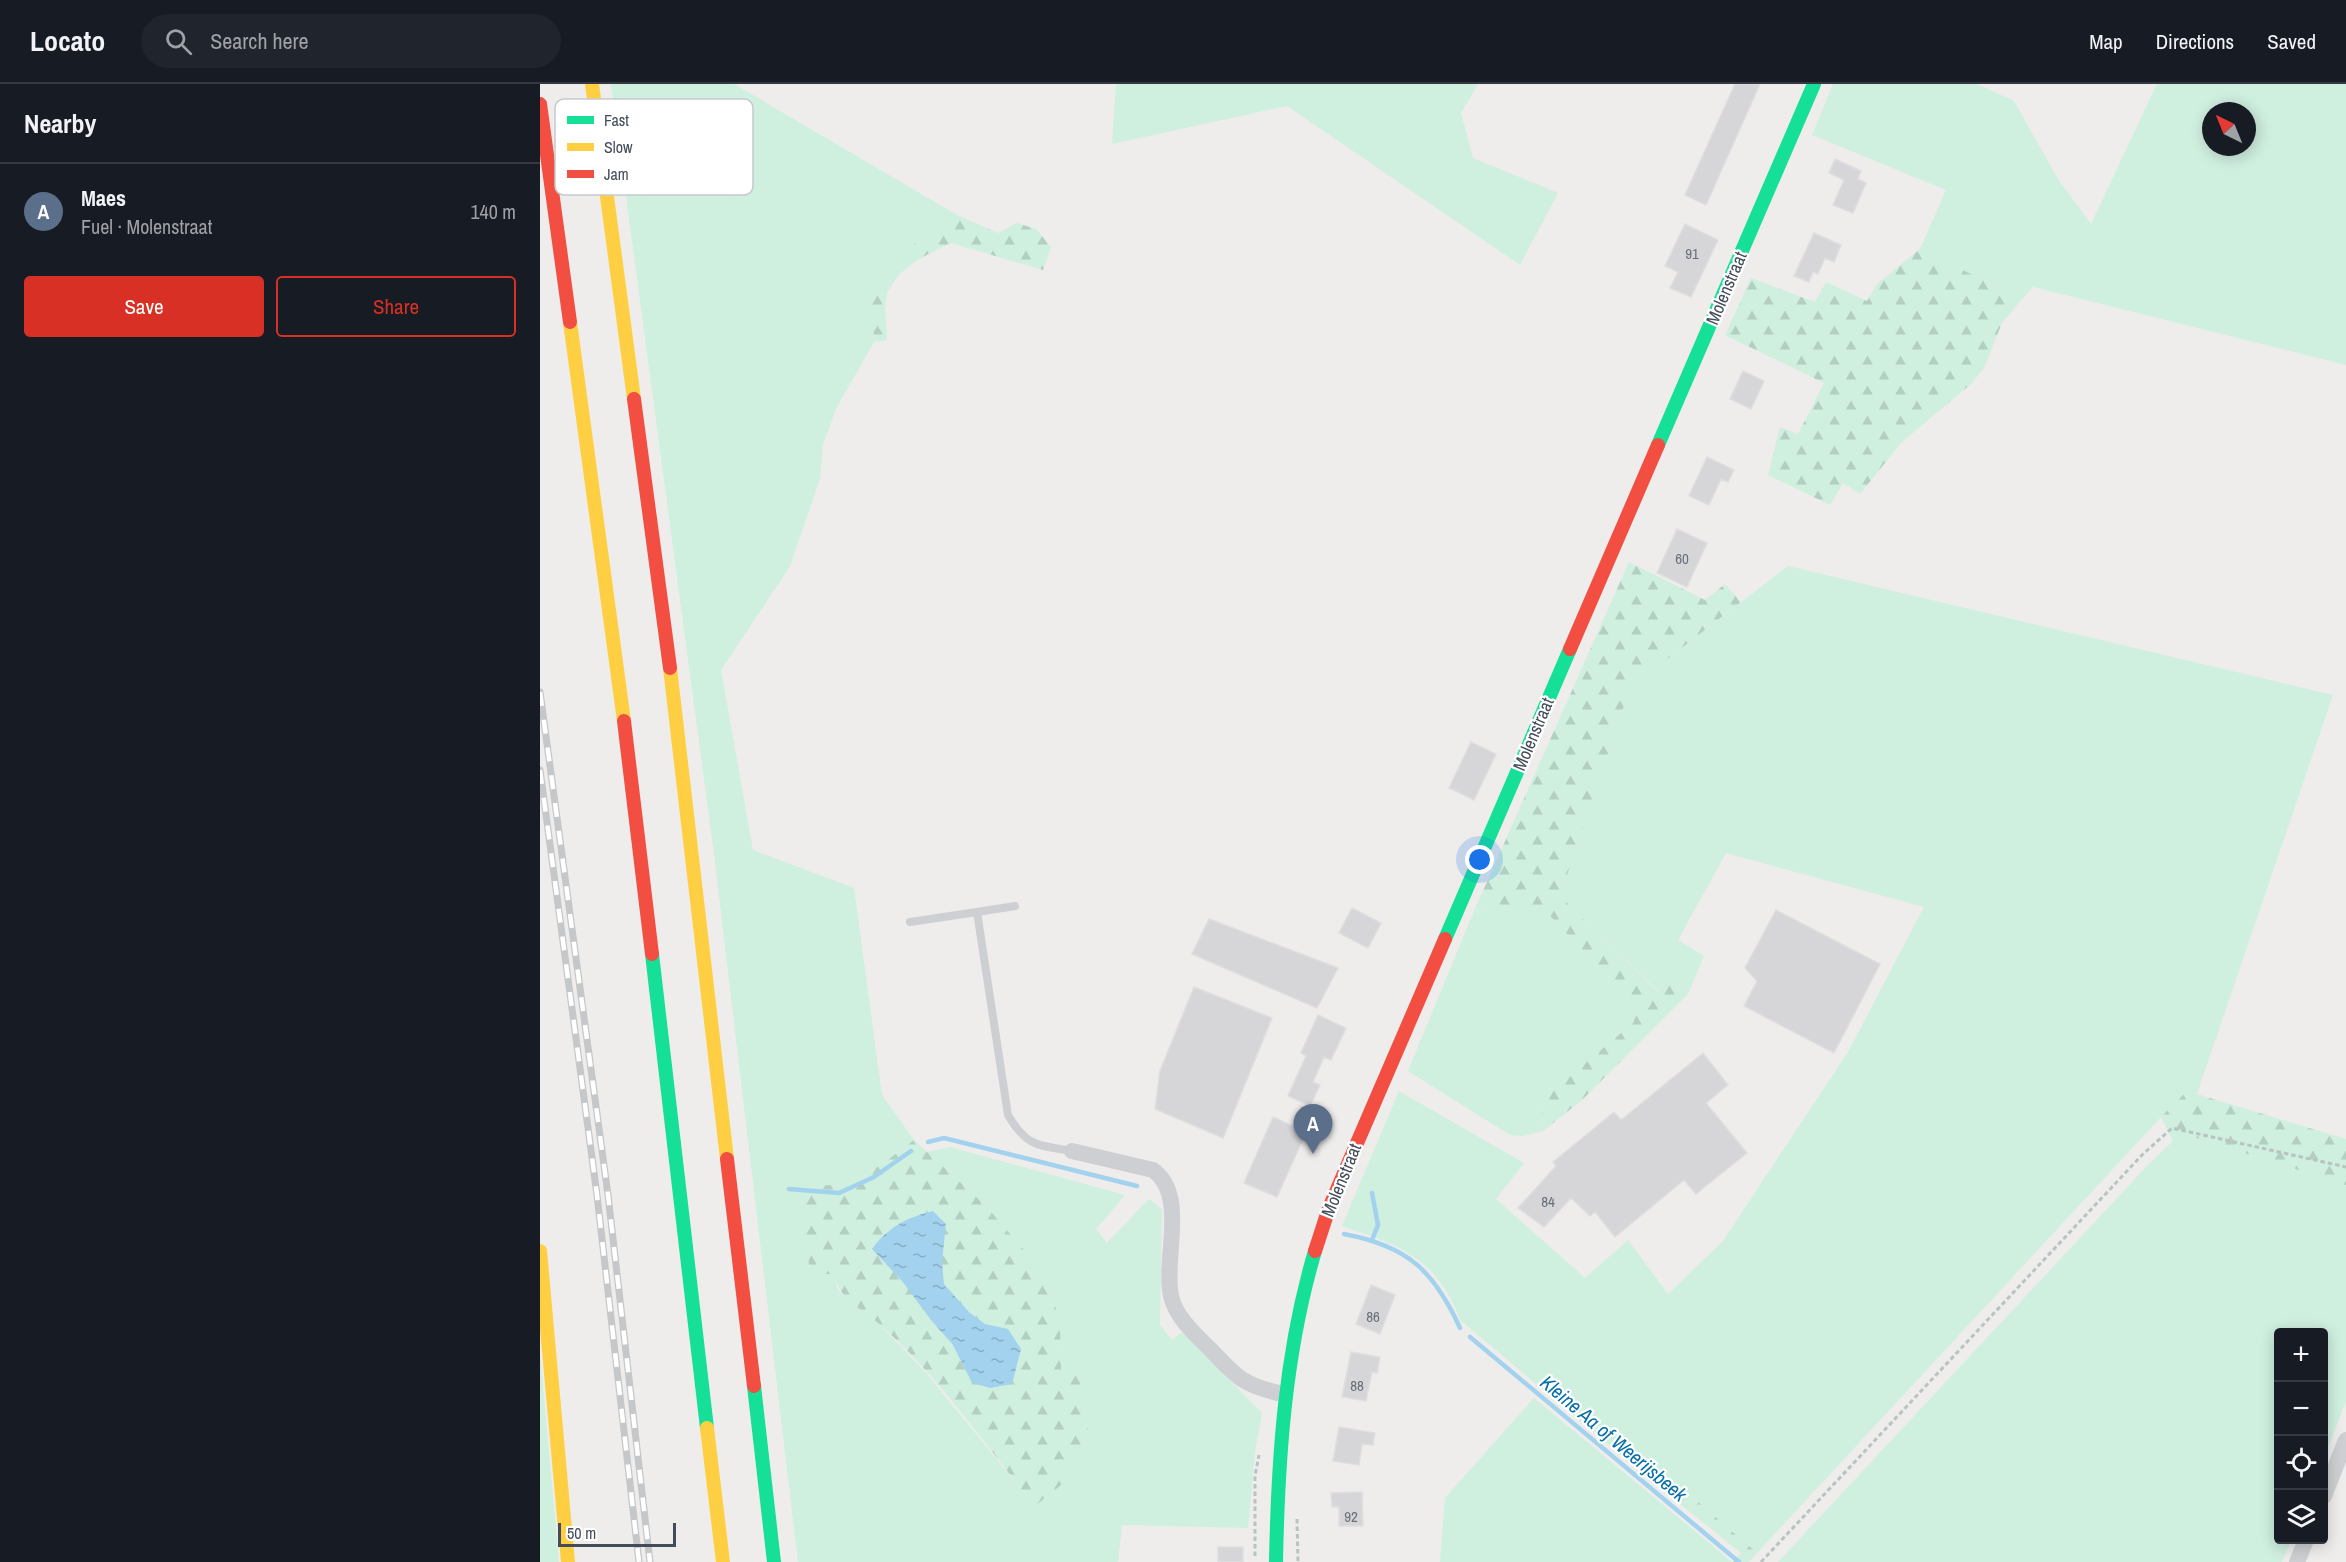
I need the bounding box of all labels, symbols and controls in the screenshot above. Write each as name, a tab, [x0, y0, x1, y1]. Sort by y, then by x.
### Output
search box	[141, 14, 561, 68]
text: Locato	[30, 22, 105, 60]
icon: search	[162, 25, 195, 58]
text: Search here	[210, 26, 309, 56]
text: Map	[2089, 27, 2123, 56]
text: Directions	[2156, 27, 2234, 56]
text: Saved	[2267, 27, 2316, 56]
legend	[555, 99, 753, 195]
north arrow	[2202, 102, 2256, 156]
text: Nearby	[24, 106, 96, 141]
text: Fast	[604, 109, 629, 131]
text: Slow	[604, 136, 633, 158]
text: Jam	[604, 163, 629, 185]
text: Maes	[81, 183, 126, 213]
text: A	[38, 198, 49, 225]
text: 140 m	[470, 198, 516, 225]
text: Fuel · Molenstraat	[81, 213, 212, 240]
house number: 91	[1685, 243, 1699, 264]
street label: Molenstraat	[1699, 248, 1753, 328]
button: Save	[24, 276, 264, 337]
button: Share	[276, 276, 516, 337]
house number: 60	[1675, 548, 1689, 569]
street label: Molenstraat	[1506, 694, 1560, 774]
your location	[1465, 845, 1494, 874]
pin: A	[1294, 1104, 1332, 1154]
street label: Molenstraat	[1315, 1140, 1367, 1220]
house number: 84	[1541, 1191, 1555, 1212]
house number: 86	[1366, 1306, 1380, 1327]
map controls	[2274, 1328, 2328, 1544]
button: +	[2274, 1328, 2328, 1382]
water label: Kleine Aa of Weerijsbeek	[1535, 1369, 1694, 1508]
house number: 88	[1350, 1375, 1364, 1396]
button: −	[2274, 1382, 2328, 1436]
button: locate	[2274, 1436, 2328, 1490]
button: layers	[2274, 1490, 2328, 1544]
house number: 92	[1344, 1506, 1358, 1527]
scale bar	[558, 1520, 676, 1548]
text: 50 m	[567, 1522, 596, 1544]

